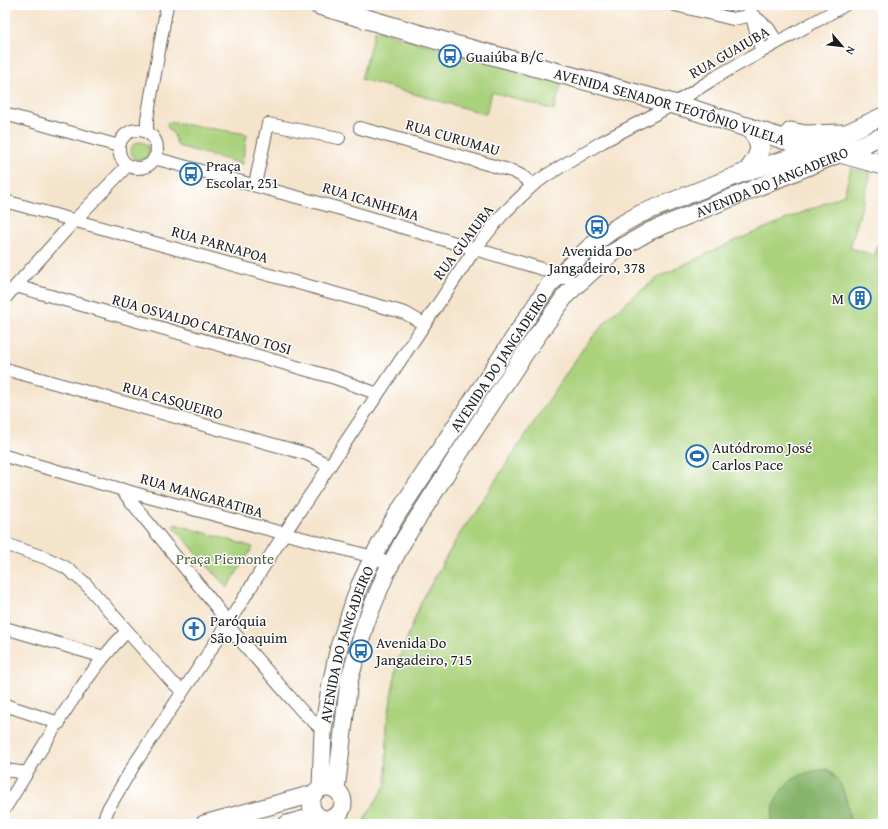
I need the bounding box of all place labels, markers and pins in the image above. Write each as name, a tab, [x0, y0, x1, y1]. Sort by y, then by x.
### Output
bus stop icon: Guaiúba B/C	[437, 43, 463, 69]
place label: Guaiúba B/C	[466, 46, 544, 67]
place label: Praça Escolar, 251	[206, 155, 279, 193]
bus stop icon: Praça Escolar, 251	[178, 161, 204, 187]
bus stop icon: Avenida Do Jangadeiro, 378	[584, 214, 610, 240]
place label: Avenida Do Jangadeiro, 378	[547, 240, 645, 278]
building icon: M	[847, 285, 873, 311]
place label: M	[832, 288, 844, 309]
place label: Autódromo José Carlos Pace	[712, 437, 812, 475]
sports icon: Autódromo José Carlos Pace	[684, 443, 710, 469]
place label: Paróquia São Joaquim	[210, 610, 288, 648]
church icon: Paróquia São Joaquim	[181, 616, 207, 642]
place label: Avenida Do Jangadeiro, 715	[374, 632, 472, 670]
bus stop icon: Avenida Do Jangadeiro, 715	[348, 638, 374, 664]

